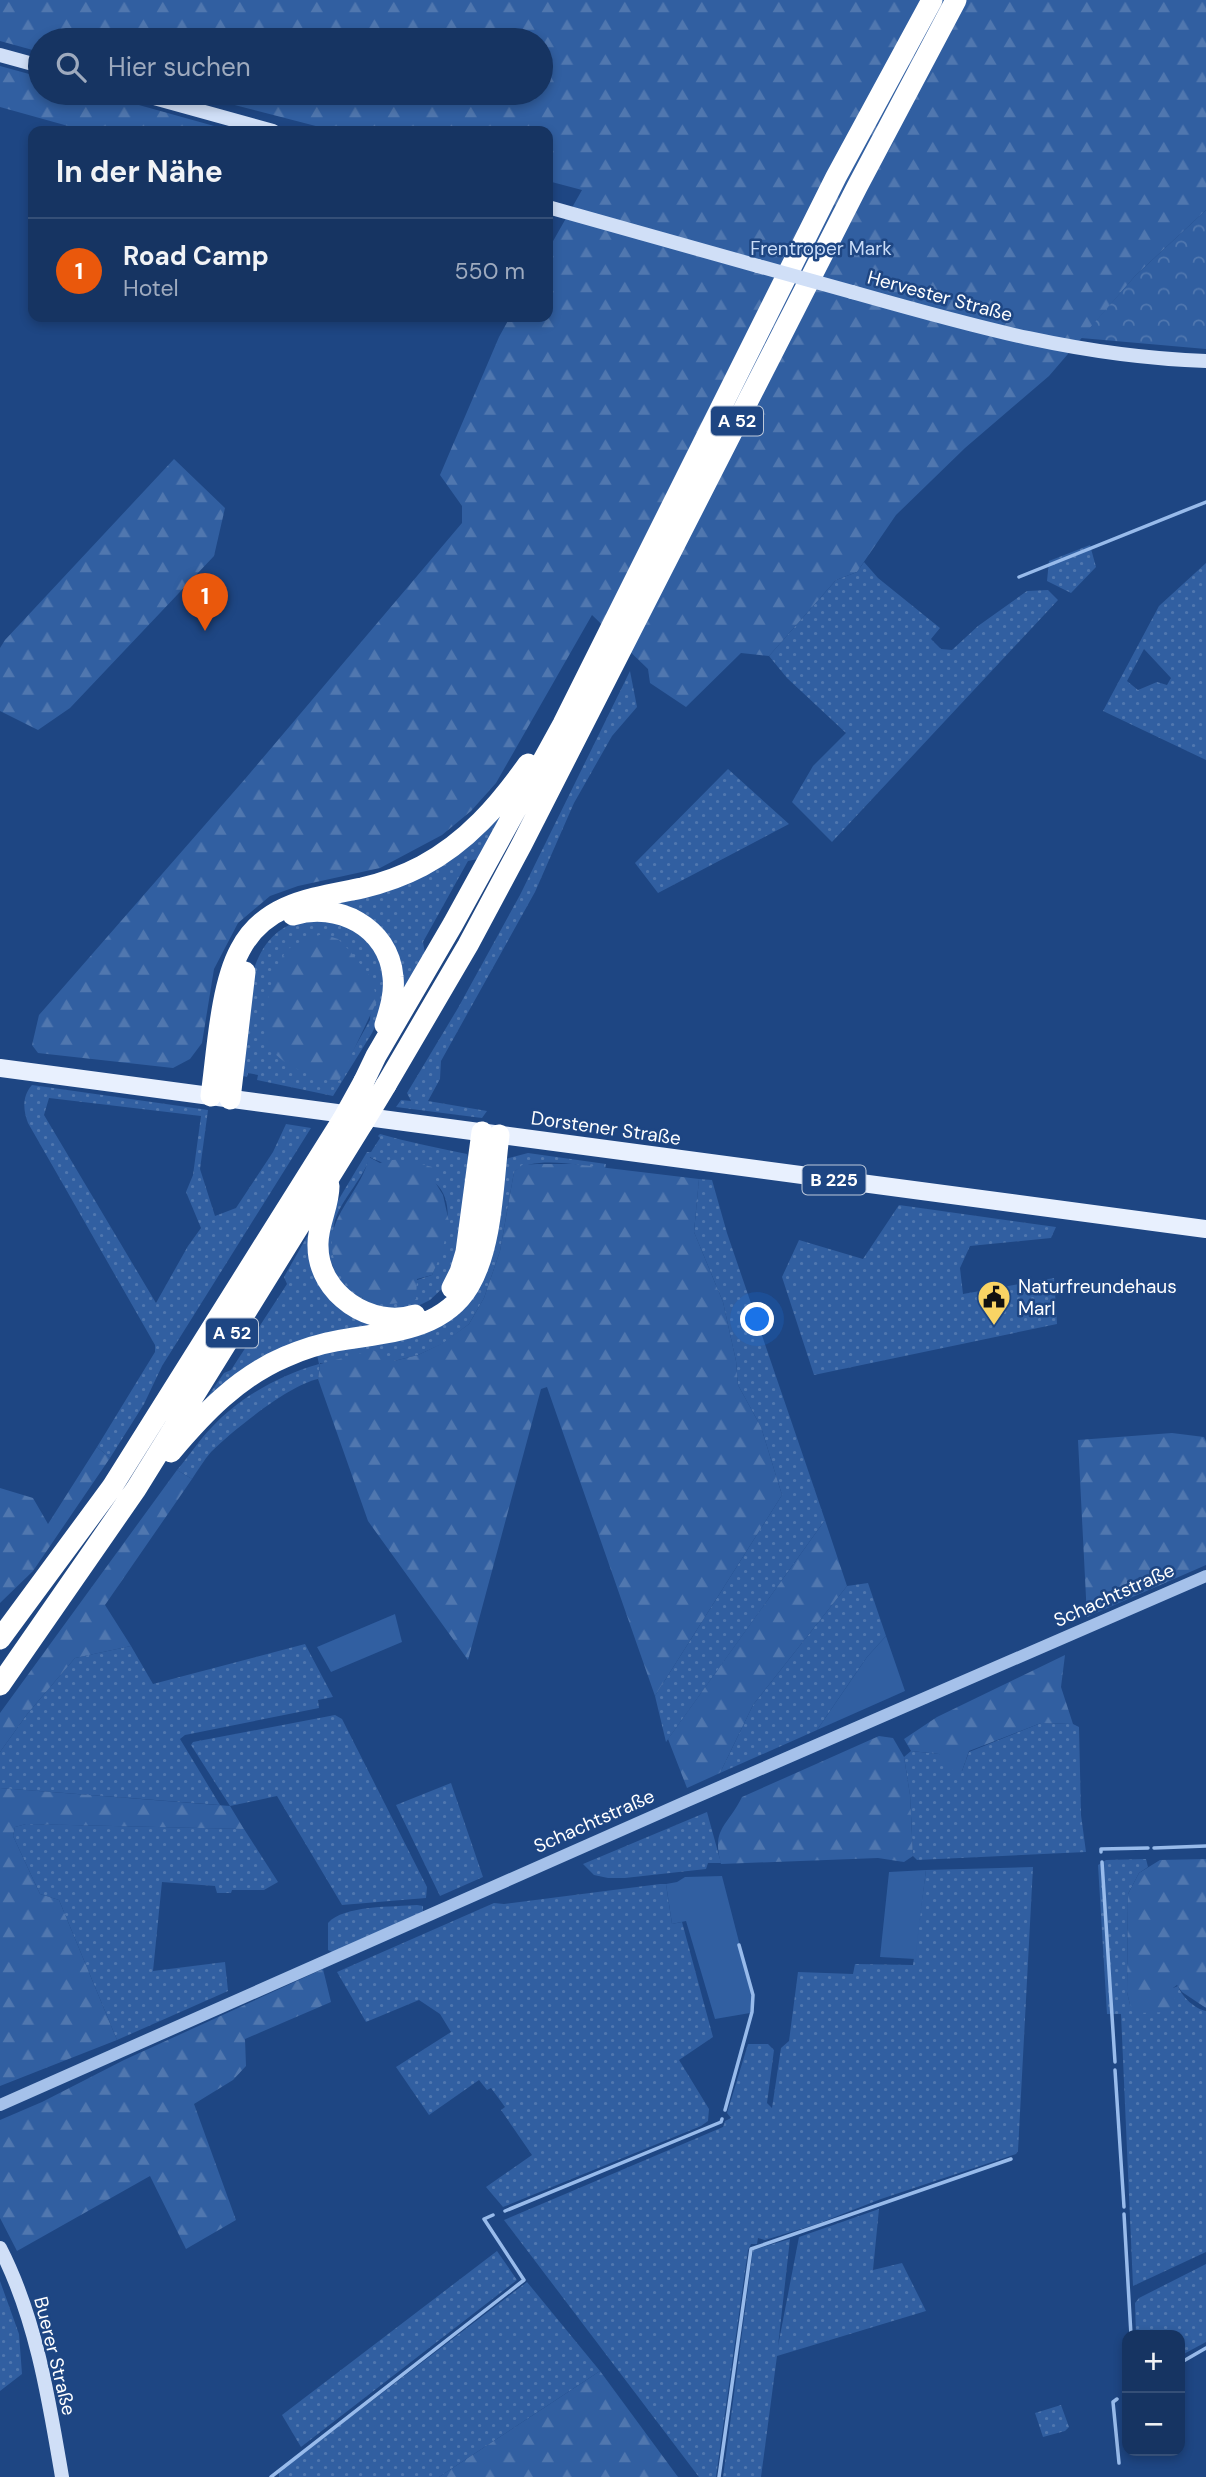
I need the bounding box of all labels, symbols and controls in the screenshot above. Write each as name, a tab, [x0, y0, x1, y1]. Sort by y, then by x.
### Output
search box	[28, 28, 553, 105]
icon: search	[52, 48, 90, 86]
text: Hier suchen	[108, 50, 251, 84]
text: In der Nähe	[56, 152, 223, 191]
park label: Frentroper Mark	[750, 236, 892, 261]
text: Road Camp	[123, 239, 269, 273]
text: 1	[75, 256, 83, 286]
text: 550 m	[455, 256, 525, 286]
street label: Hervester Straße	[865, 265, 1015, 327]
text: Hotel	[123, 273, 179, 303]
road number: A 52	[711, 407, 763, 436]
pin: 1	[182, 573, 228, 631]
street label: Dorstener Straße	[529, 1105, 683, 1151]
road number: B 225	[802, 1166, 866, 1195]
place label: Naturfreundehaus Marl	[1018, 1274, 1177, 1321]
public building icon: Naturfreundehaus Marl	[975, 1278, 1013, 1327]
your location	[740, 1302, 774, 1336]
road number: A 52	[206, 1318, 258, 1348]
street label: Schachtstraße	[1050, 1557, 1178, 1633]
street label: Schachtstraße	[530, 1783, 658, 1859]
street label: Buerer Straße	[28, 2294, 82, 2418]
map controls	[1122, 2330, 1185, 2456]
button: +	[1122, 2330, 1185, 2393]
button: −	[1122, 2393, 1185, 2456]

